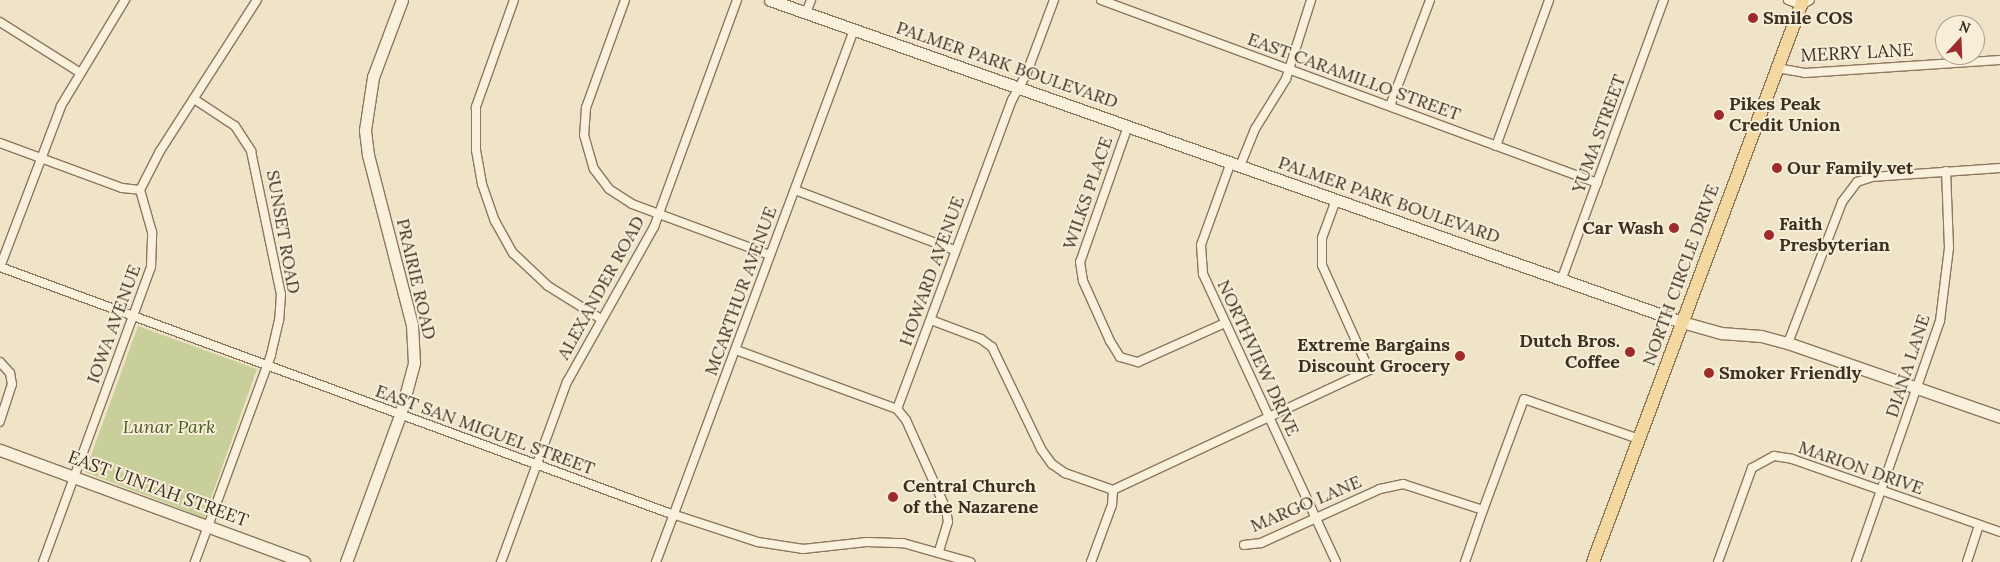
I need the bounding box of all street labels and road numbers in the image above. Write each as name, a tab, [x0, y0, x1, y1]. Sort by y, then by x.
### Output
street label: PALMER PARK BOULEVARD	[893, 17, 1121, 113]
street label: EAST CARAMILLO STREET	[1245, 28, 1463, 126]
street label: MERRY LANE	[1800, 39, 1914, 67]
street label: YUMA STREET	[1568, 72, 1630, 196]
street label: WILKS PLACE	[1059, 134, 1117, 252]
street label: PALMER PARK BOULEVARD	[1275, 152, 1503, 248]
street label: SUNSET ROAD	[261, 168, 305, 296]
street label: NORTH CIRCLE DRIVE	[1638, 181, 1724, 369]
street label: HOWARD AVENUE	[895, 193, 969, 349]
street label: MCARTHUR AVENUE	[700, 203, 782, 379]
street label: ALEXANDER ROAD	[553, 212, 649, 364]
street label: PRAIRIE ROAD	[392, 216, 440, 342]
street label: IOWA AVENUE	[82, 262, 146, 386]
street label: NORTHVIEW DRIVE	[1212, 277, 1304, 439]
street label: DIANA LANE	[1881, 312, 1935, 420]
street label: EAST SAN MIGUEL STREET	[372, 380, 598, 480]
street label: MARION DRIVE	[1796, 436, 1926, 500]
street label: EAST UINTAH STREET	[65, 446, 251, 532]
street label: MARGO LANE	[1247, 471, 1365, 537]

